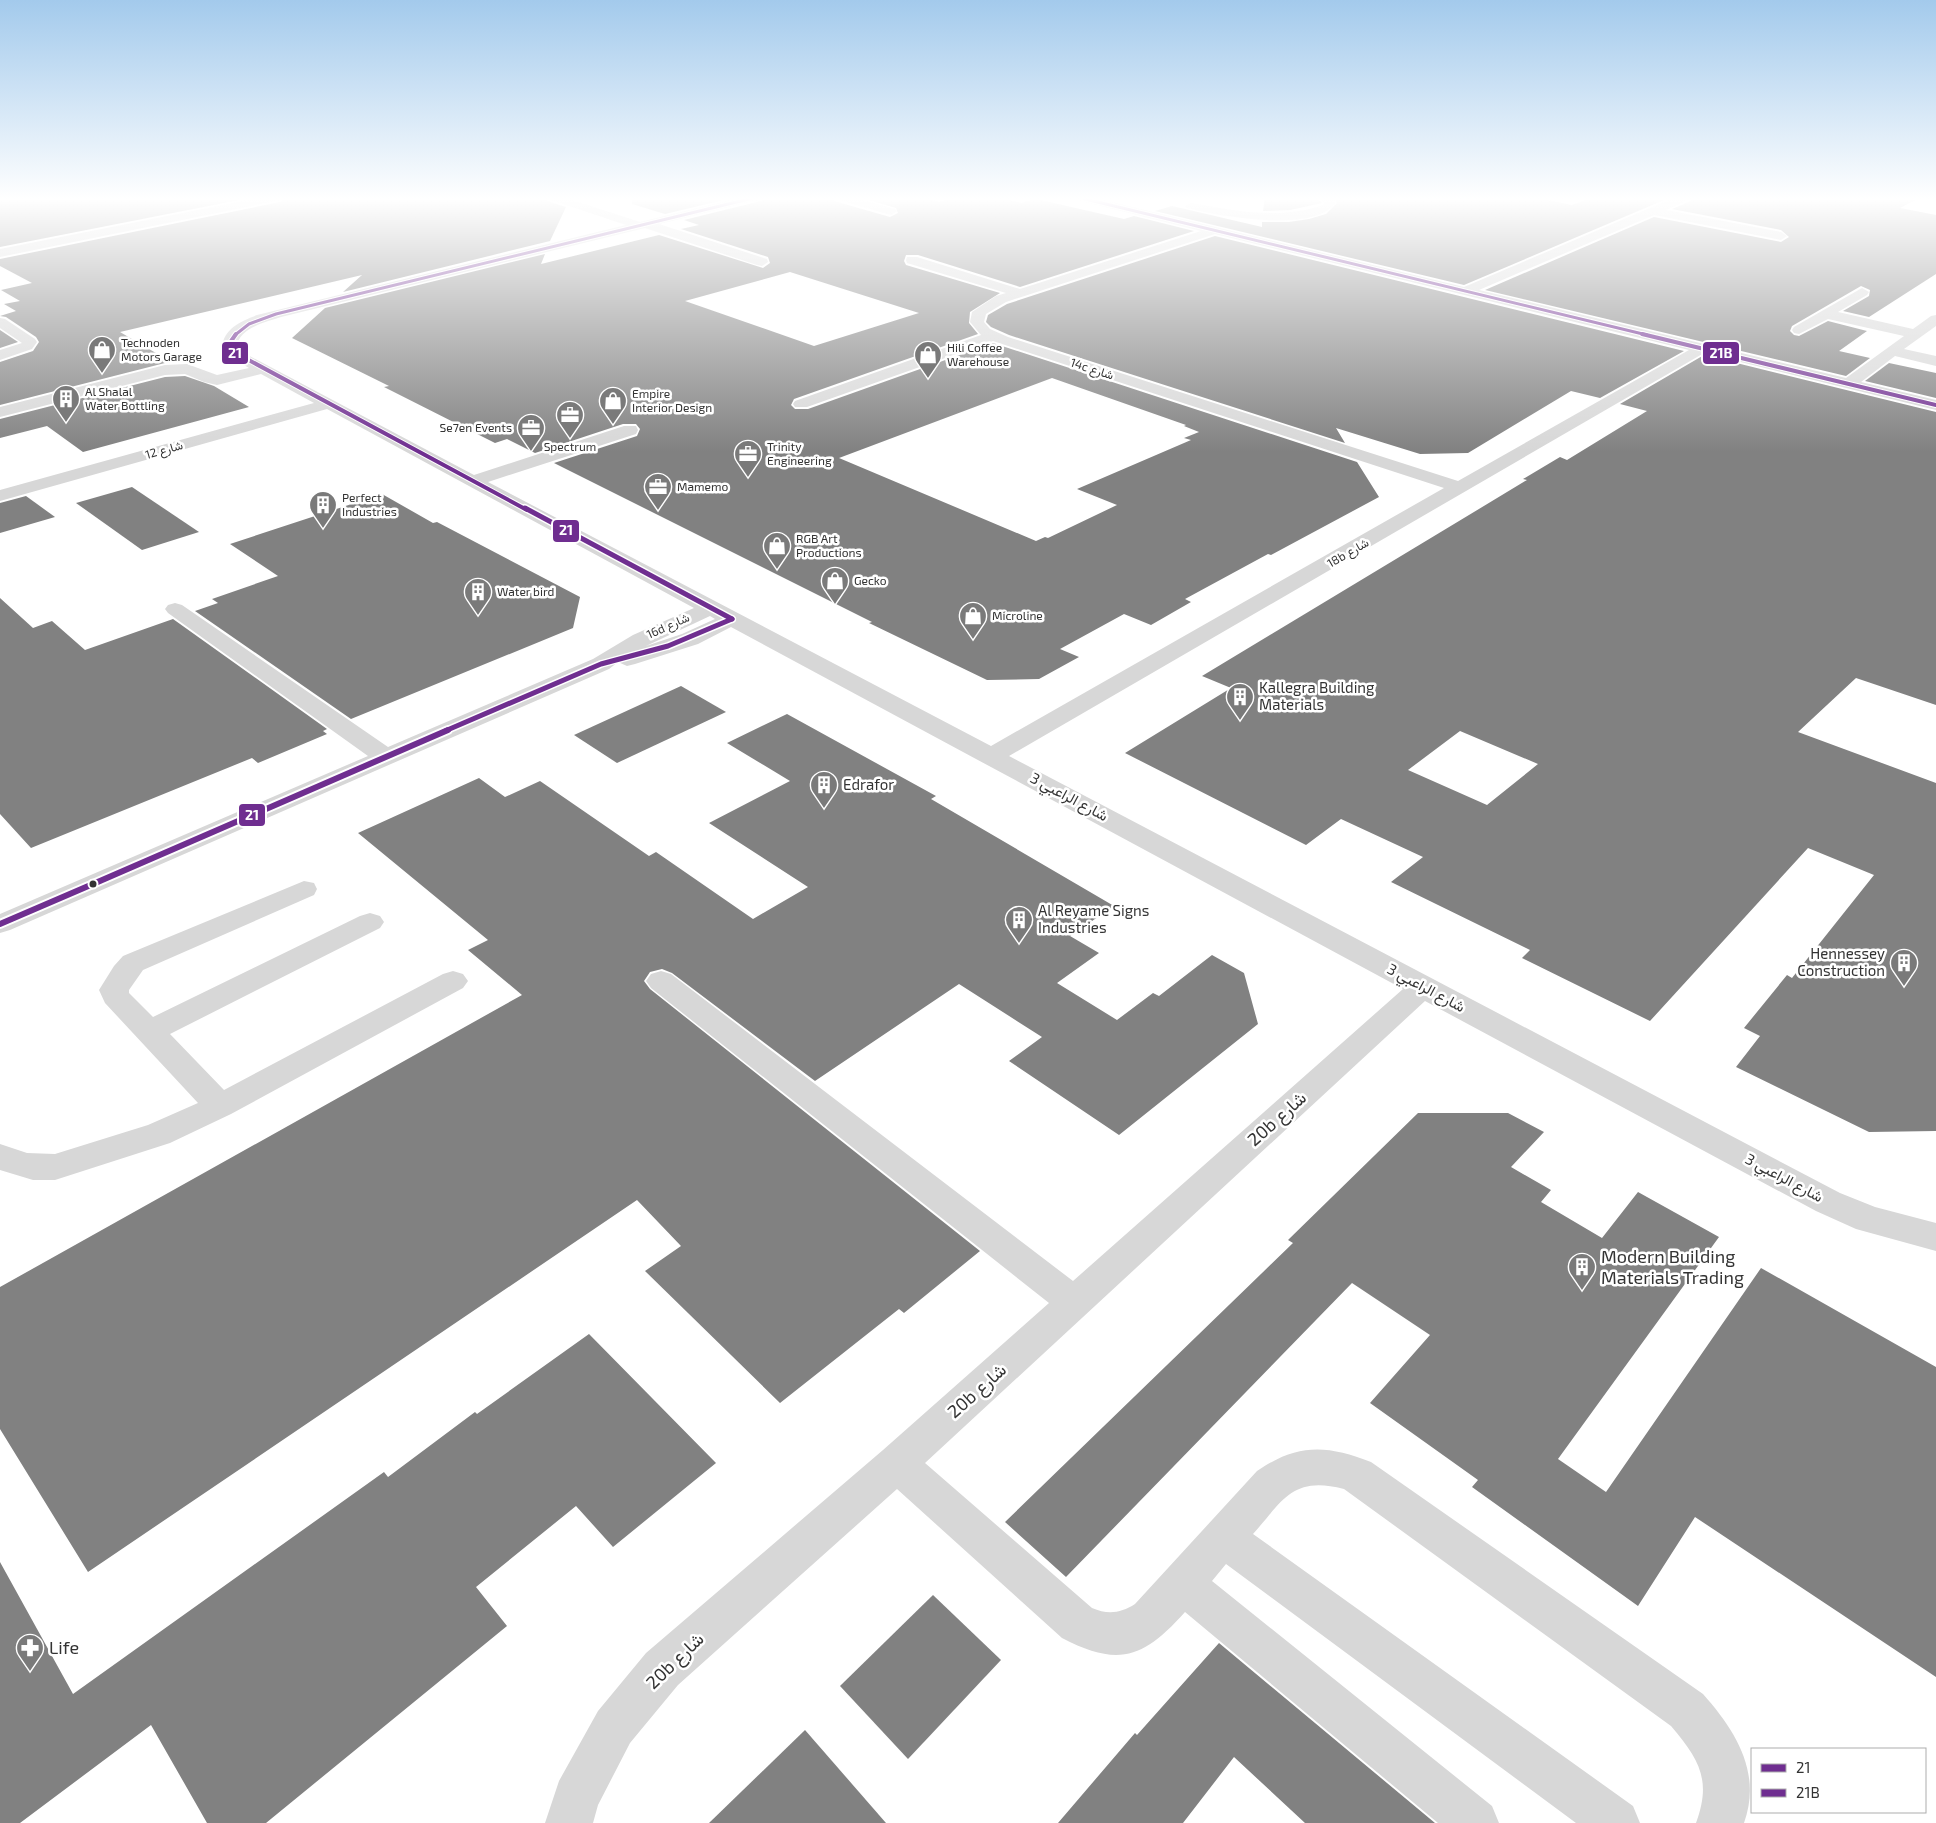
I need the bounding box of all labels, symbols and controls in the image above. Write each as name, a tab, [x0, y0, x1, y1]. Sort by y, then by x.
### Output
shop icon: Technoden Motors Garage	[87, 335, 117, 374]
place label: Technoden Motors Garage	[121, 335, 202, 363]
shop icon: Hili Coffee Warehouse	[913, 340, 943, 379]
place label: Hili Coffee Warehouse	[947, 340, 1009, 368]
line badge: 21	[221, 341, 249, 365]
line badge: 21B	[1702, 341, 1740, 365]
text: 21	[228, 344, 242, 361]
text: 21B	[1709, 344, 1733, 361]
street label: 14c شارع	[1068, 354, 1116, 384]
building icon: Al Shalal Water Bottling	[51, 384, 81, 423]
place label: Al Shalal Water Bottling	[85, 384, 165, 412]
shop icon: Empire Interior Design	[598, 386, 628, 425]
place label: Empire Interior Design	[632, 386, 712, 414]
office icon: Spectrum	[555, 400, 585, 439]
office icon: Se7en Events	[516, 413, 546, 452]
place label: Se7en Events	[439, 420, 512, 434]
street label: شارع 12	[143, 437, 185, 464]
place label: Spectrum	[544, 439, 596, 453]
office icon: Trinity Engineering	[733, 439, 763, 478]
place label: Trinity Engineering	[767, 439, 832, 467]
office icon: Mamemo	[643, 472, 673, 511]
place label: Mamemo	[677, 479, 729, 493]
building icon: Perfect Industries	[308, 490, 338, 529]
place label: Perfect Industries	[342, 490, 397, 518]
line badge: 21	[552, 519, 580, 543]
text: 21	[559, 521, 573, 538]
shop icon: RGB Art Productions	[762, 531, 792, 570]
place label: RGB Art Productions	[796, 531, 862, 559]
street label: 18b شارع	[1324, 535, 1372, 572]
shop icon: Gecko	[820, 566, 850, 605]
place label: Gecko	[854, 573, 887, 587]
building icon: Water bird	[463, 577, 493, 616]
place label: Water bird	[497, 584, 554, 598]
shop icon: Microline	[958, 601, 988, 640]
place label: Microline	[992, 608, 1043, 622]
street label: 16d شارع	[644, 609, 692, 643]
place label: Kallegra Building Materials	[1259, 678, 1375, 713]
building icon: Kallegra Building Materials	[1225, 682, 1255, 721]
street label: شارع الراعبي 3	[1025, 768, 1112, 829]
building icon: Edrafor	[809, 770, 839, 809]
place label: Edrafor	[843, 775, 894, 793]
line badge: 21	[238, 803, 266, 827]
text: 21	[245, 806, 259, 823]
unlabelled marker	[88, 879, 98, 889]
place label: Al Reyame Signs Industries	[1038, 901, 1149, 936]
building icon: Al Reyame Signs Industries	[1004, 905, 1034, 944]
place label: Hennessey Construction	[1797, 944, 1885, 979]
building icon: Hennessey Construction	[1889, 948, 1919, 987]
street label: شارع الراعبي 3	[1382, 959, 1469, 1020]
street label: 20b شارع	[1242, 1086, 1312, 1152]
street label: شارع الراعبي 3	[1740, 1149, 1827, 1210]
place label: Modern Building Materials Trading	[1601, 1245, 1744, 1288]
building icon: Modern Building Materials Trading	[1567, 1252, 1597, 1291]
street label: 20b شارع	[942, 1358, 1012, 1424]
street label: 20b شارع	[641, 1628, 709, 1694]
pharmacy icon: Life	[15, 1633, 45, 1672]
place label: Life	[49, 1636, 79, 1658]
legend	[1751, 1748, 1926, 1813]
text: 21	[1796, 1758, 1810, 1776]
text: 21B	[1796, 1783, 1820, 1801]

